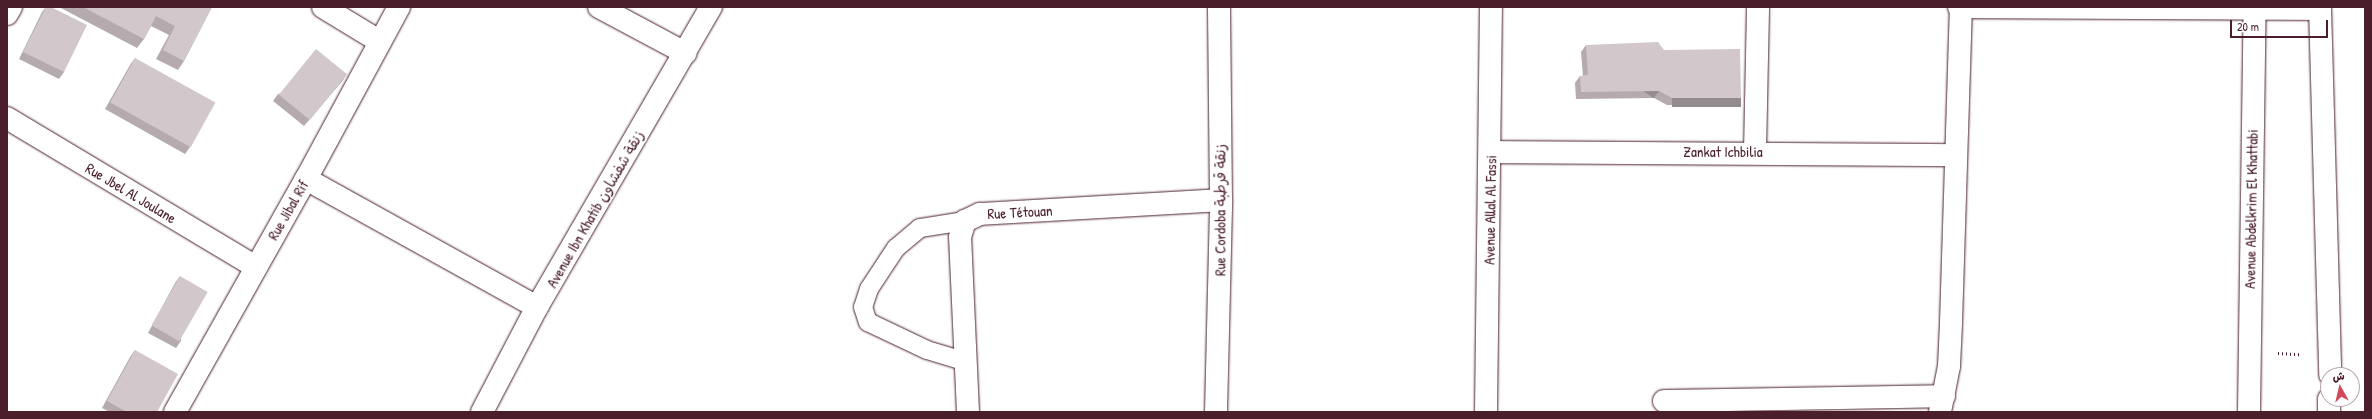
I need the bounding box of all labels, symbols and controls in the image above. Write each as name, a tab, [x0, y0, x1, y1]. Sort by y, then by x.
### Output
scale bar	[2232, 12, 2330, 38]
text: 20 m	[2237, 18, 2259, 35]
street label: Avenue Ibn Khatib زنقة شفشاون	[543, 127, 647, 291]
street label: Avenue Abdelkrim El Khattabi	[2241, 129, 2261, 289]
street label: Zankat Ichbilia	[1683, 143, 1763, 161]
street label: Rue Cordoba زنقة قرطبة	[1211, 144, 1229, 276]
street label: Avenue Allal Al Fassi	[1480, 155, 1500, 265]
street label: Rue Jbel Al Joulane	[83, 159, 179, 227]
street label: Rue Jibal Rif	[264, 177, 312, 243]
street label: Rue Tétouan	[987, 201, 1053, 223]
north arrow	[2320, 367, 2360, 407]
text: ش	[2331, 368, 2345, 384]

